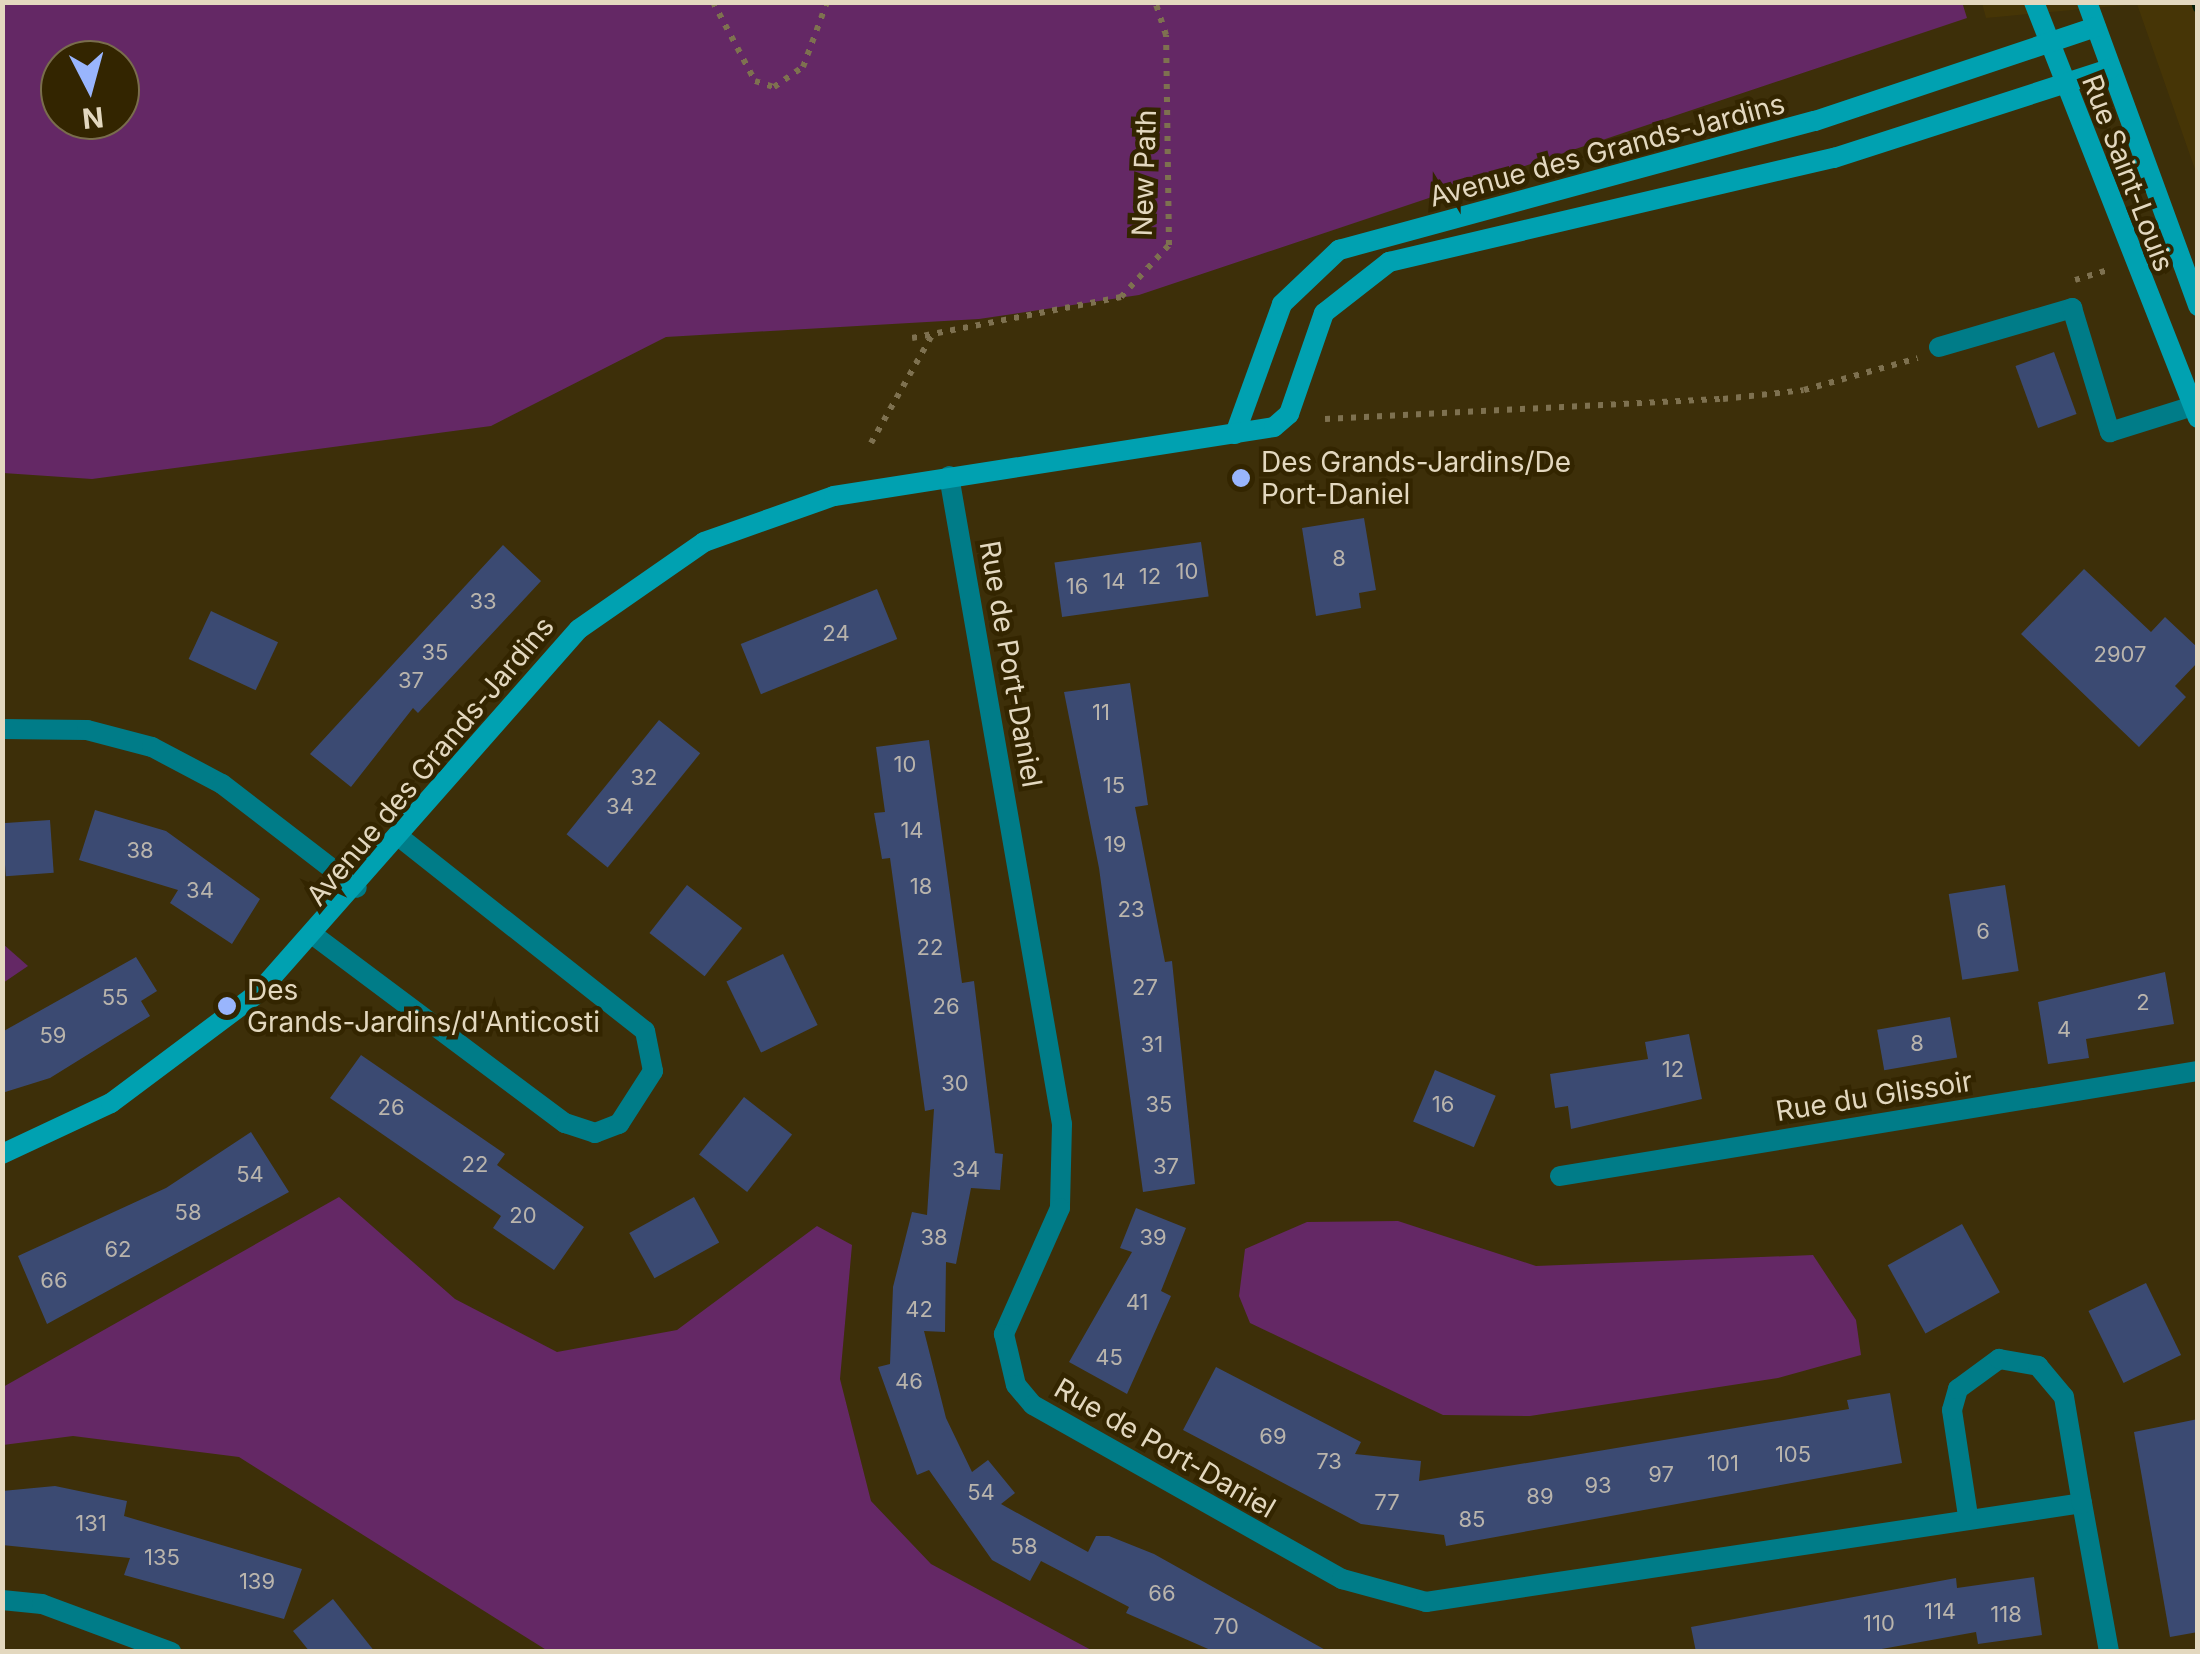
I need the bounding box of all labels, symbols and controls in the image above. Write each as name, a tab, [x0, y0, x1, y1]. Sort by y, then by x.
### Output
north arrow	[40, 40, 140, 140]
street label: Rue Saint-Louis	[2075, 70, 2181, 276]
street label: Avenue des Grands-Jardins	[1426, 86, 1788, 214]
text: N	[81, 100, 105, 136]
street label: New Path	[1125, 109, 1163, 237]
place label: Des Grands-Jardins/De Port-Daniel	[1261, 445, 1571, 511]
marker: Des Grands-Jardins/De Port-Daniel	[1230, 467, 1252, 489]
street label: Rue de Port-Daniel	[973, 538, 1049, 790]
house number: 8	[1332, 546, 1346, 572]
house number: 10	[1176, 559, 1198, 585]
house number: 12	[1139, 564, 1161, 590]
house number: 14	[1102, 569, 1126, 595]
house number: 16	[1066, 574, 1088, 600]
house number: 33	[469, 589, 497, 615]
street label: Avenue des Grands-Jardins	[299, 610, 561, 912]
house number: 24	[822, 621, 850, 647]
house number: 35	[422, 640, 448, 666]
house number: 2907	[2094, 642, 2146, 668]
house number: 37	[398, 668, 424, 694]
house number: 11	[1092, 700, 1110, 726]
house number: 10	[894, 752, 916, 778]
house number: 32	[630, 765, 658, 791]
house number: 15	[1103, 773, 1125, 799]
house number: 34	[606, 794, 634, 820]
house number: 14	[900, 818, 924, 844]
house number: 19	[1104, 832, 1126, 858]
house number: 38	[126, 838, 154, 864]
house number: 18	[910, 874, 932, 900]
house number: 34	[186, 878, 214, 904]
house number: 23	[1117, 897, 1145, 923]
house number: 6	[1976, 919, 1990, 945]
house number: 22	[917, 935, 943, 961]
place label: Des Grands-Jardins/d'Anticosti	[247, 973, 600, 1039]
house number: 27	[1132, 975, 1158, 1001]
house number: 55	[102, 985, 128, 1011]
house number: 2	[2136, 990, 2150, 1016]
house number: 26	[932, 994, 960, 1020]
marker: Des Grands-Jardins/d'Anticosti	[216, 995, 238, 1017]
house number: 4	[2057, 1017, 2071, 1043]
house number: 59	[39, 1023, 67, 1049]
house number: 8	[1910, 1031, 1924, 1057]
house number: 31	[1141, 1032, 1163, 1058]
house number: 12	[1662, 1057, 1684, 1083]
street label: Rue du Glissoir	[1773, 1064, 1975, 1128]
house number: 30	[941, 1071, 969, 1097]
house number: 35	[1146, 1092, 1172, 1118]
house number: 16	[1432, 1092, 1454, 1118]
house number: 26	[377, 1095, 405, 1121]
house number: 22	[462, 1152, 488, 1178]
house number: 37	[1153, 1154, 1179, 1180]
house number: 34	[952, 1157, 980, 1183]
house number: 54	[236, 1162, 264, 1188]
house number: 58	[175, 1200, 201, 1226]
house number: 20	[509, 1203, 537, 1229]
house number: 38	[920, 1225, 948, 1251]
house number: 39	[1139, 1225, 1167, 1251]
house number: 62	[104, 1237, 132, 1263]
house number: 66	[40, 1268, 68, 1294]
house number: 41	[1126, 1290, 1148, 1316]
house number: 42	[905, 1297, 933, 1323]
house number: 45	[1095, 1345, 1123, 1371]
house number: 46	[895, 1369, 923, 1395]
street label: Rue de Port-Daniel	[1049, 1371, 1281, 1525]
house number: 69	[1259, 1424, 1287, 1450]
house number: 105	[1775, 1442, 1811, 1468]
house number: 73	[1316, 1449, 1342, 1475]
house number: 101	[1707, 1451, 1739, 1477]
house number: 97	[1648, 1462, 1674, 1488]
house number: 93	[1584, 1473, 1612, 1499]
house number: 54	[967, 1480, 995, 1506]
house number: 89	[1526, 1484, 1554, 1510]
house number: 77	[1374, 1490, 1400, 1516]
house number: 85	[1459, 1507, 1485, 1533]
house number: 131	[75, 1511, 107, 1537]
house number: 58	[1011, 1534, 1037, 1560]
house number: 135	[144, 1545, 180, 1571]
house number: 139	[239, 1569, 275, 1595]
house number: 66	[1148, 1581, 1176, 1607]
house number: 114	[1924, 1599, 1956, 1625]
house number: 118	[1990, 1602, 2022, 1628]
house number: 110	[1863, 1611, 1895, 1637]
house number: 70	[1213, 1614, 1239, 1640]

